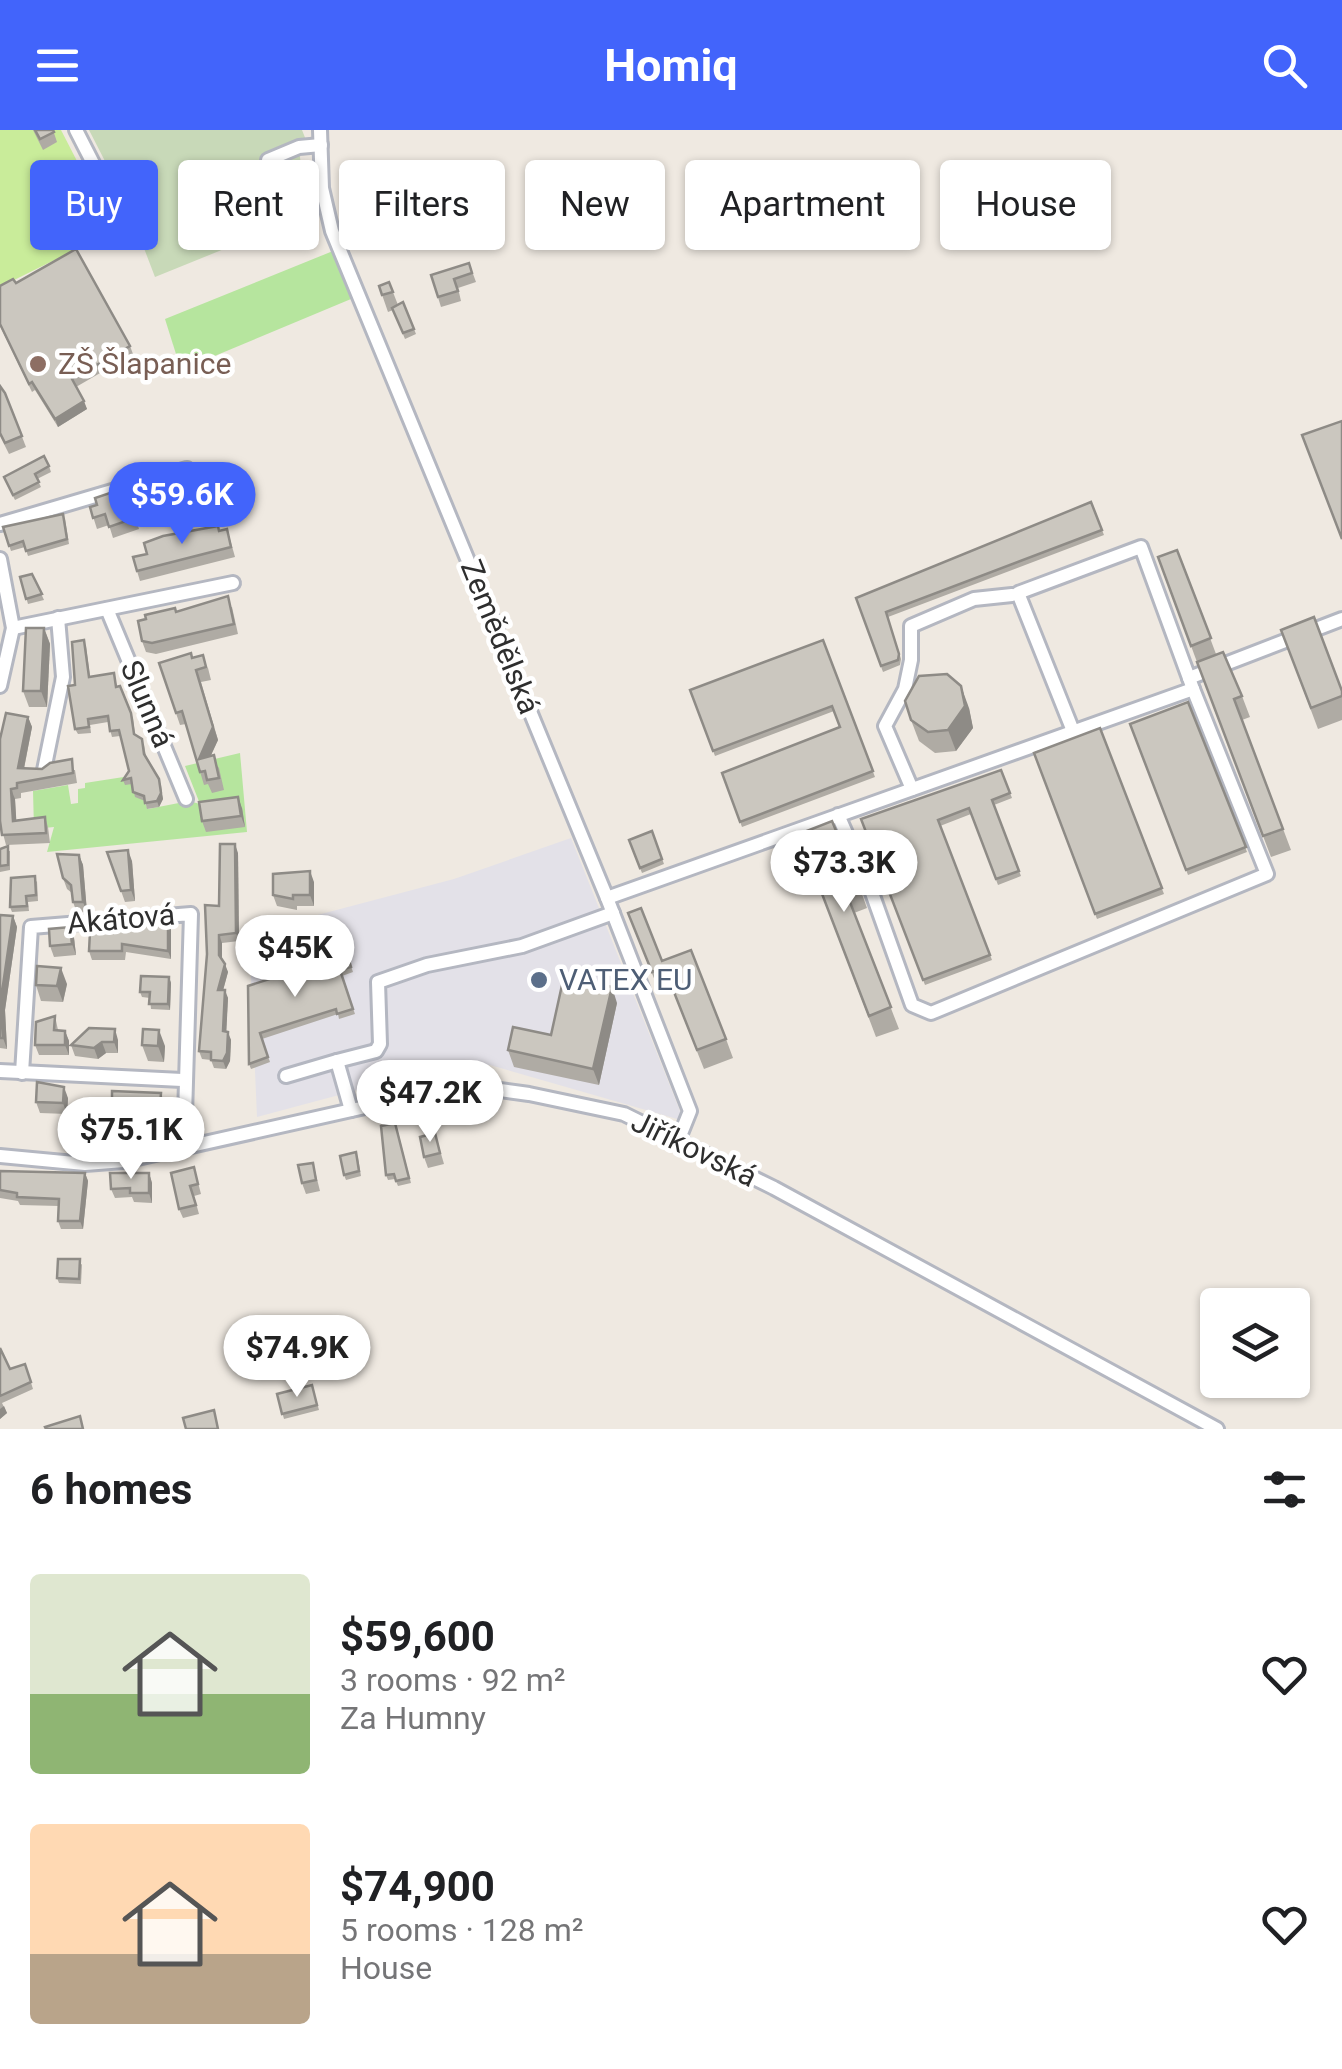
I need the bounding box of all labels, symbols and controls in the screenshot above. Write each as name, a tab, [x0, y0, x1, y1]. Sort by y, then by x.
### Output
icon: menu	[30, 38, 85, 93]
icon: search	[1257, 38, 1312, 93]
text: Homiq	[604, 39, 738, 92]
chip: Buy	[30, 160, 158, 250]
chip: Rent	[178, 160, 319, 250]
chip: Filters	[339, 160, 505, 250]
chip: New	[525, 160, 665, 250]
chip: Apartment	[685, 160, 920, 250]
chip: House	[940, 160, 1111, 250]
place label: ZŠ Šlapanice	[58, 346, 231, 381]
marker: ZŠ Šlapanice	[27, 353, 49, 375]
pin: $59.6K	[101, 462, 263, 547]
text: $59.6K	[130, 475, 234, 513]
street label: Zemědělská	[454, 555, 547, 719]
street label: Slunná	[114, 655, 181, 753]
pin: $73.3K	[763, 830, 925, 915]
text: $73.3K	[792, 843, 896, 881]
street label: Akátová	[66, 896, 176, 941]
pin: $45K	[236, 915, 354, 1000]
text: $45K	[257, 928, 333, 966]
place label: VATEX EU	[559, 962, 692, 997]
marker: VATEX EU	[528, 969, 550, 991]
pin: $47.2K	[349, 1060, 511, 1145]
text: $47.2K	[378, 1073, 482, 1111]
pin: $75.1K	[50, 1097, 212, 1182]
street label: Jiříkovská	[626, 1103, 763, 1194]
text: $75.1K	[79, 1110, 183, 1148]
map controls	[1200, 1288, 1310, 1398]
button: layers	[1200, 1288, 1310, 1398]
pin: $74.9K	[216, 1315, 378, 1400]
text: $74.9K	[245, 1328, 349, 1366]
icon: filters	[1257, 1462, 1312, 1517]
text: 6 homes	[30, 1465, 192, 1514]
text: $59,600	[340, 1612, 495, 1661]
icon: home	[110, 1614, 230, 1734]
icon: heart	[1257, 1647, 1312, 1702]
text: 3 rooms · 92 m²	[340, 1661, 565, 1699]
text: Za Humny	[340, 1699, 486, 1737]
text: $74,900	[340, 1862, 495, 1911]
icon: home	[110, 1864, 230, 1984]
icon: heart	[1257, 1897, 1312, 1952]
text: 5 rooms · 128 m²	[340, 1911, 583, 1949]
text: House	[340, 1949, 432, 1987]

